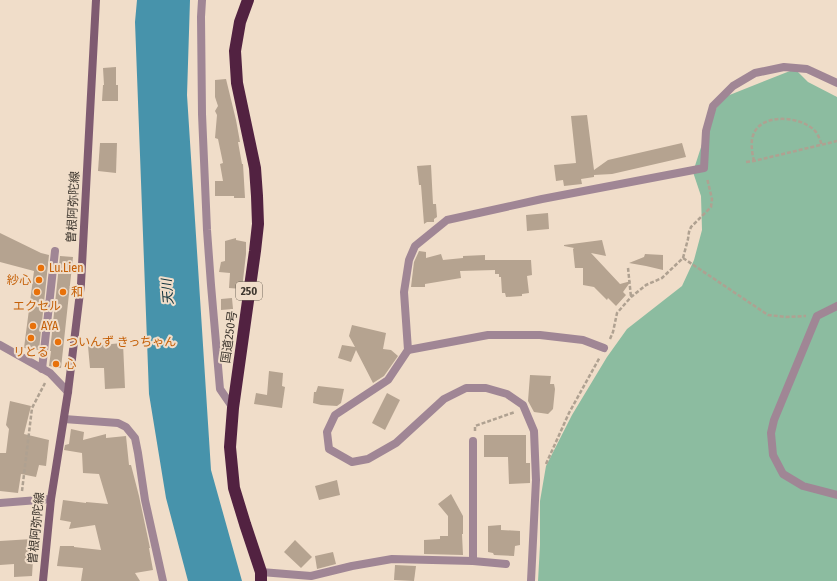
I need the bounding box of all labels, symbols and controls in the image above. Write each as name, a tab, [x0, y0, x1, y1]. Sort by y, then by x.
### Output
street label: 曽根阿弥陀線	[64, 171, 82, 243]
place label: Lu.Lien	[49, 261, 84, 275]
marker: Lu.Lien	[36, 263, 46, 273]
place label: 紗心	[7, 273, 31, 287]
marker: 紗心	[34, 275, 44, 285]
water label: 天川	[159, 276, 176, 306]
road number: 250	[236, 282, 262, 300]
place label: 和	[71, 285, 83, 299]
marker: エクセル	[32, 287, 42, 297]
marker: 和	[58, 287, 68, 297]
place label: エクセル	[13, 299, 61, 313]
street label: 国道250号	[218, 310, 240, 364]
place label: AYA	[41, 319, 59, 333]
marker: AYA	[28, 321, 38, 331]
marker: リとる	[26, 333, 36, 343]
place label: ついんず きっちゃん	[66, 335, 176, 349]
marker: ついんず きっちゃん	[53, 337, 63, 347]
place label: リとる	[13, 345, 49, 359]
place label: 心	[64, 357, 76, 371]
marker: 心	[51, 359, 61, 369]
street label: 曽根阿弥陀線	[25, 491, 47, 565]

